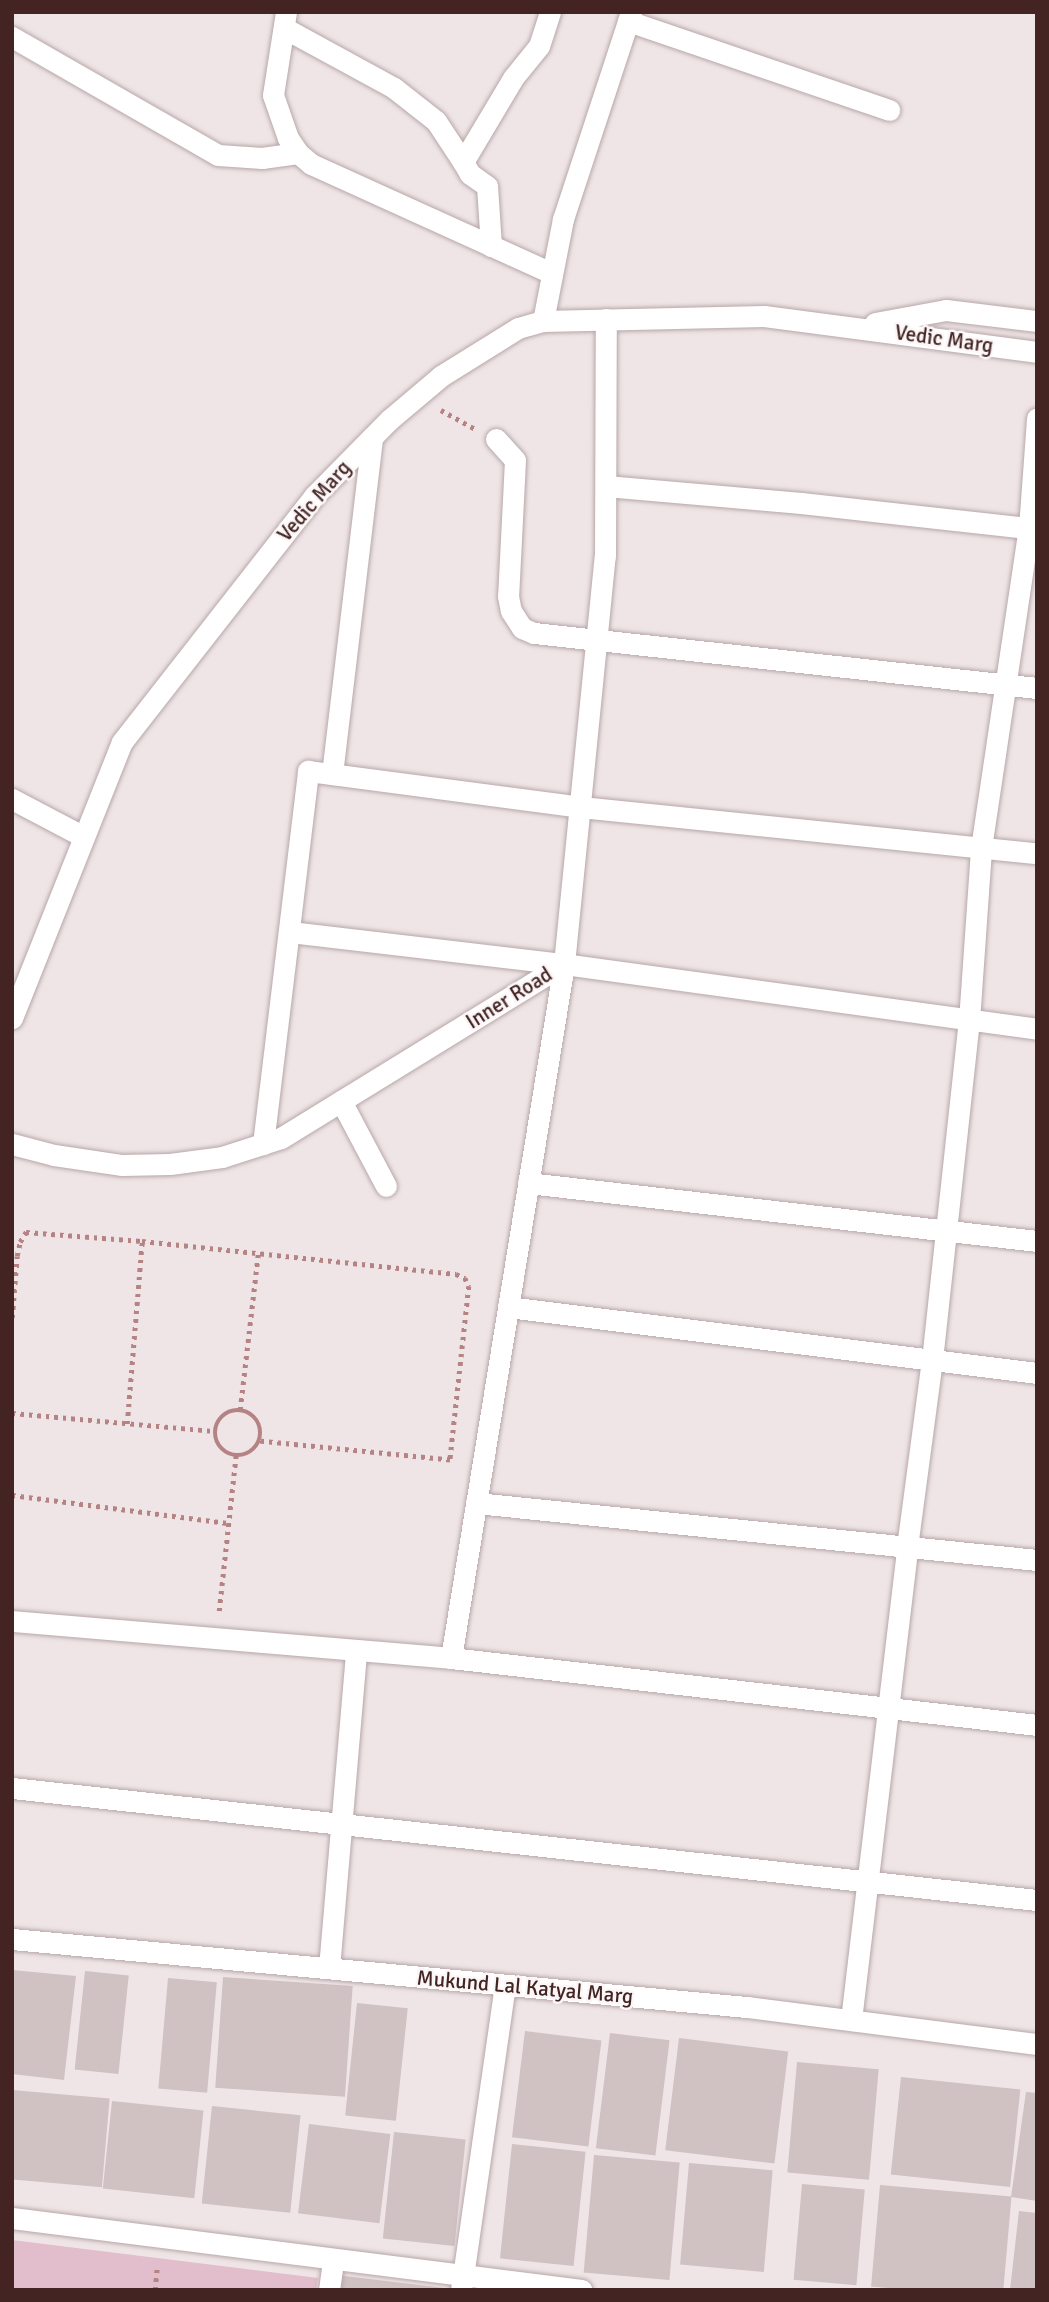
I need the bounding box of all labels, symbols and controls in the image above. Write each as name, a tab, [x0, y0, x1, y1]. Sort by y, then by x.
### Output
street label: Vedic Marg	[893, 320, 995, 358]
street label: Vedic Marg	[272, 455, 356, 547]
street label: Inner Road	[461, 962, 557, 1034]
street label: Mukund Lal Katyal Marg	[416, 1965, 634, 2009]

